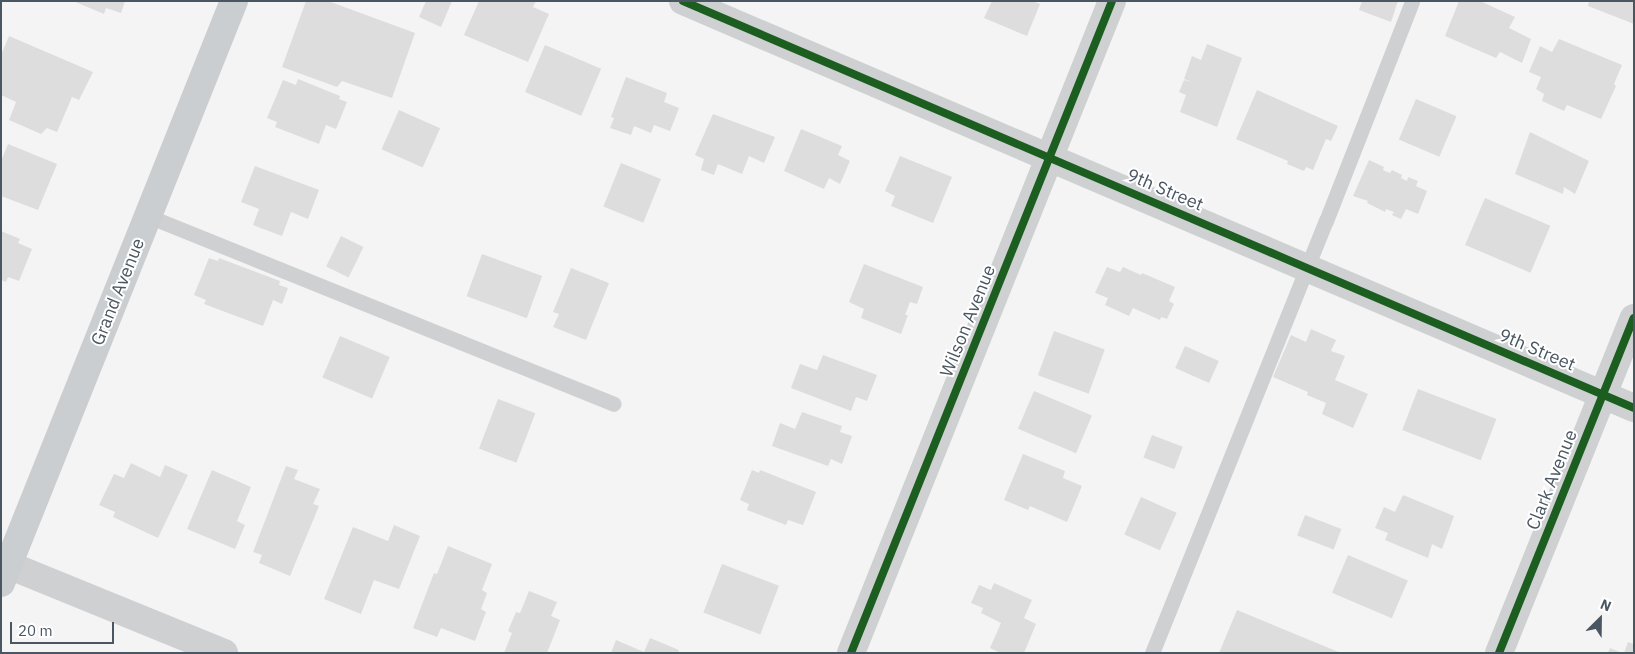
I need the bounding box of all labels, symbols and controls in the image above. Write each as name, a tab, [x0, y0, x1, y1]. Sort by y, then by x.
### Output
street label: 9th Street	[1124, 164, 1206, 216]
street label: Grand Avenue	[87, 235, 149, 349]
street label: Wilson Avenue	[936, 262, 1000, 380]
street label: 9th Street	[1496, 324, 1578, 376]
street label: Clark Avenue	[1522, 427, 1582, 533]
north arrow	[1575, 594, 1625, 644]
text: N	[1598, 595, 1614, 615]
scale bar	[12, 612, 116, 644]
text: 20 m	[18, 621, 53, 640]

